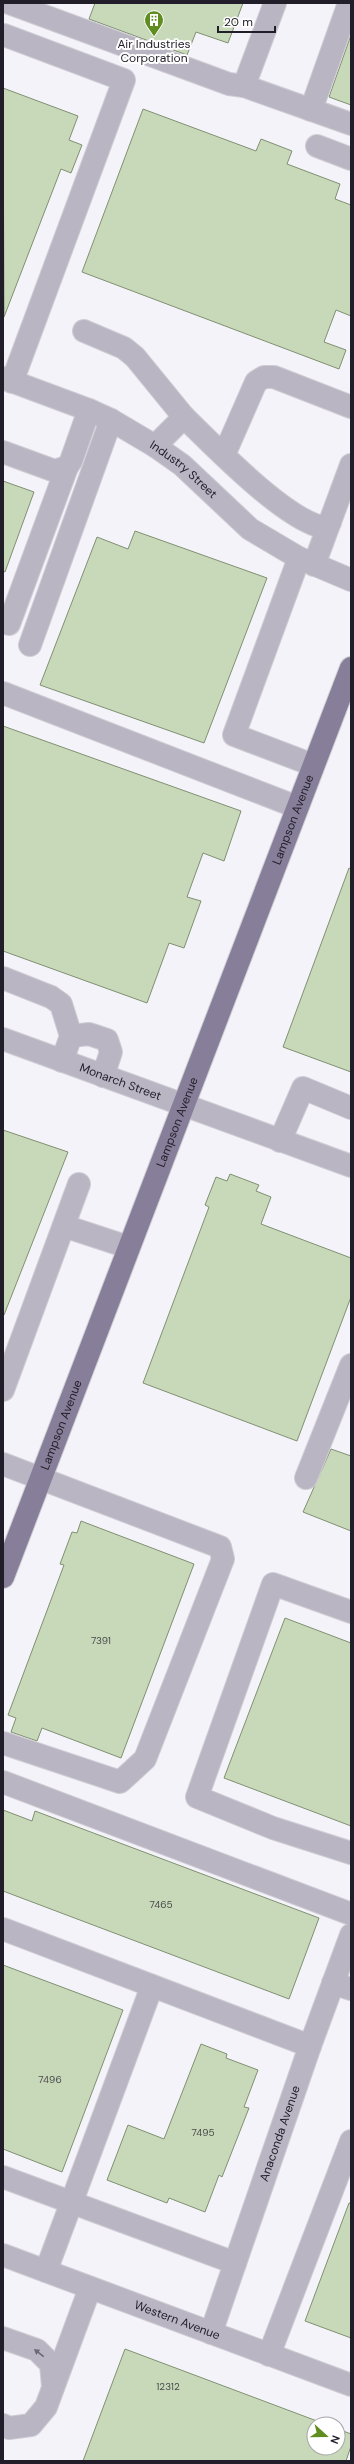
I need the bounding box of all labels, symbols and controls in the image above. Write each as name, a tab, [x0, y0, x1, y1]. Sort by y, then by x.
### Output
scale bar	[218, 8, 275, 34]
building icon: Air Industries Corporation	[143, 9, 165, 37]
text: 20 m	[224, 14, 253, 30]
place label: Air Industries Corporation	[117, 36, 191, 66]
street label: Industry Street	[147, 437, 221, 502]
street label: Lampson Avenue	[268, 772, 318, 867]
street label: Monarch Street	[77, 1060, 164, 1104]
street label: Lampson Avenue	[153, 1075, 202, 1169]
street label: Lampson Avenue	[37, 1377, 86, 1472]
house number: 7391	[91, 1634, 111, 1647]
house number: 7465	[150, 1898, 173, 1911]
house number: 7496	[38, 2073, 62, 2086]
street label: Anaconda Avenue	[256, 2083, 304, 2184]
house number: 7495	[191, 2126, 215, 2139]
street label: Western Avenue	[132, 2297, 223, 2343]
one-way arrow	[34, 2349, 44, 2358]
house number: 12312	[156, 2380, 180, 2393]
north arrow	[306, 2416, 346, 2456]
text: N	[327, 2433, 343, 2446]

